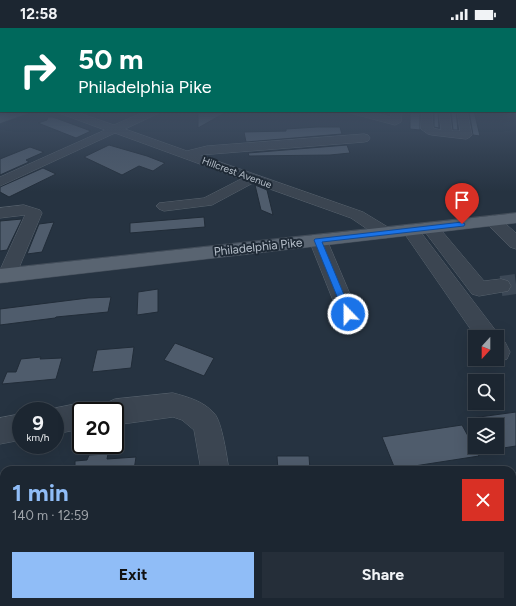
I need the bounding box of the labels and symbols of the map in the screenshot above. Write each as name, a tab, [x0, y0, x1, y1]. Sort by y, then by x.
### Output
street label: Hillcrest Avenue	[200, 154, 274, 191]
pin	[445, 183, 479, 224]
street label: Philadelphia Pike	[213, 235, 303, 259]
position arrow	[327, 293, 369, 335]
north arrow	[468, 330, 504, 366]
speed limit sign: 20	[72, 402, 124, 454]

